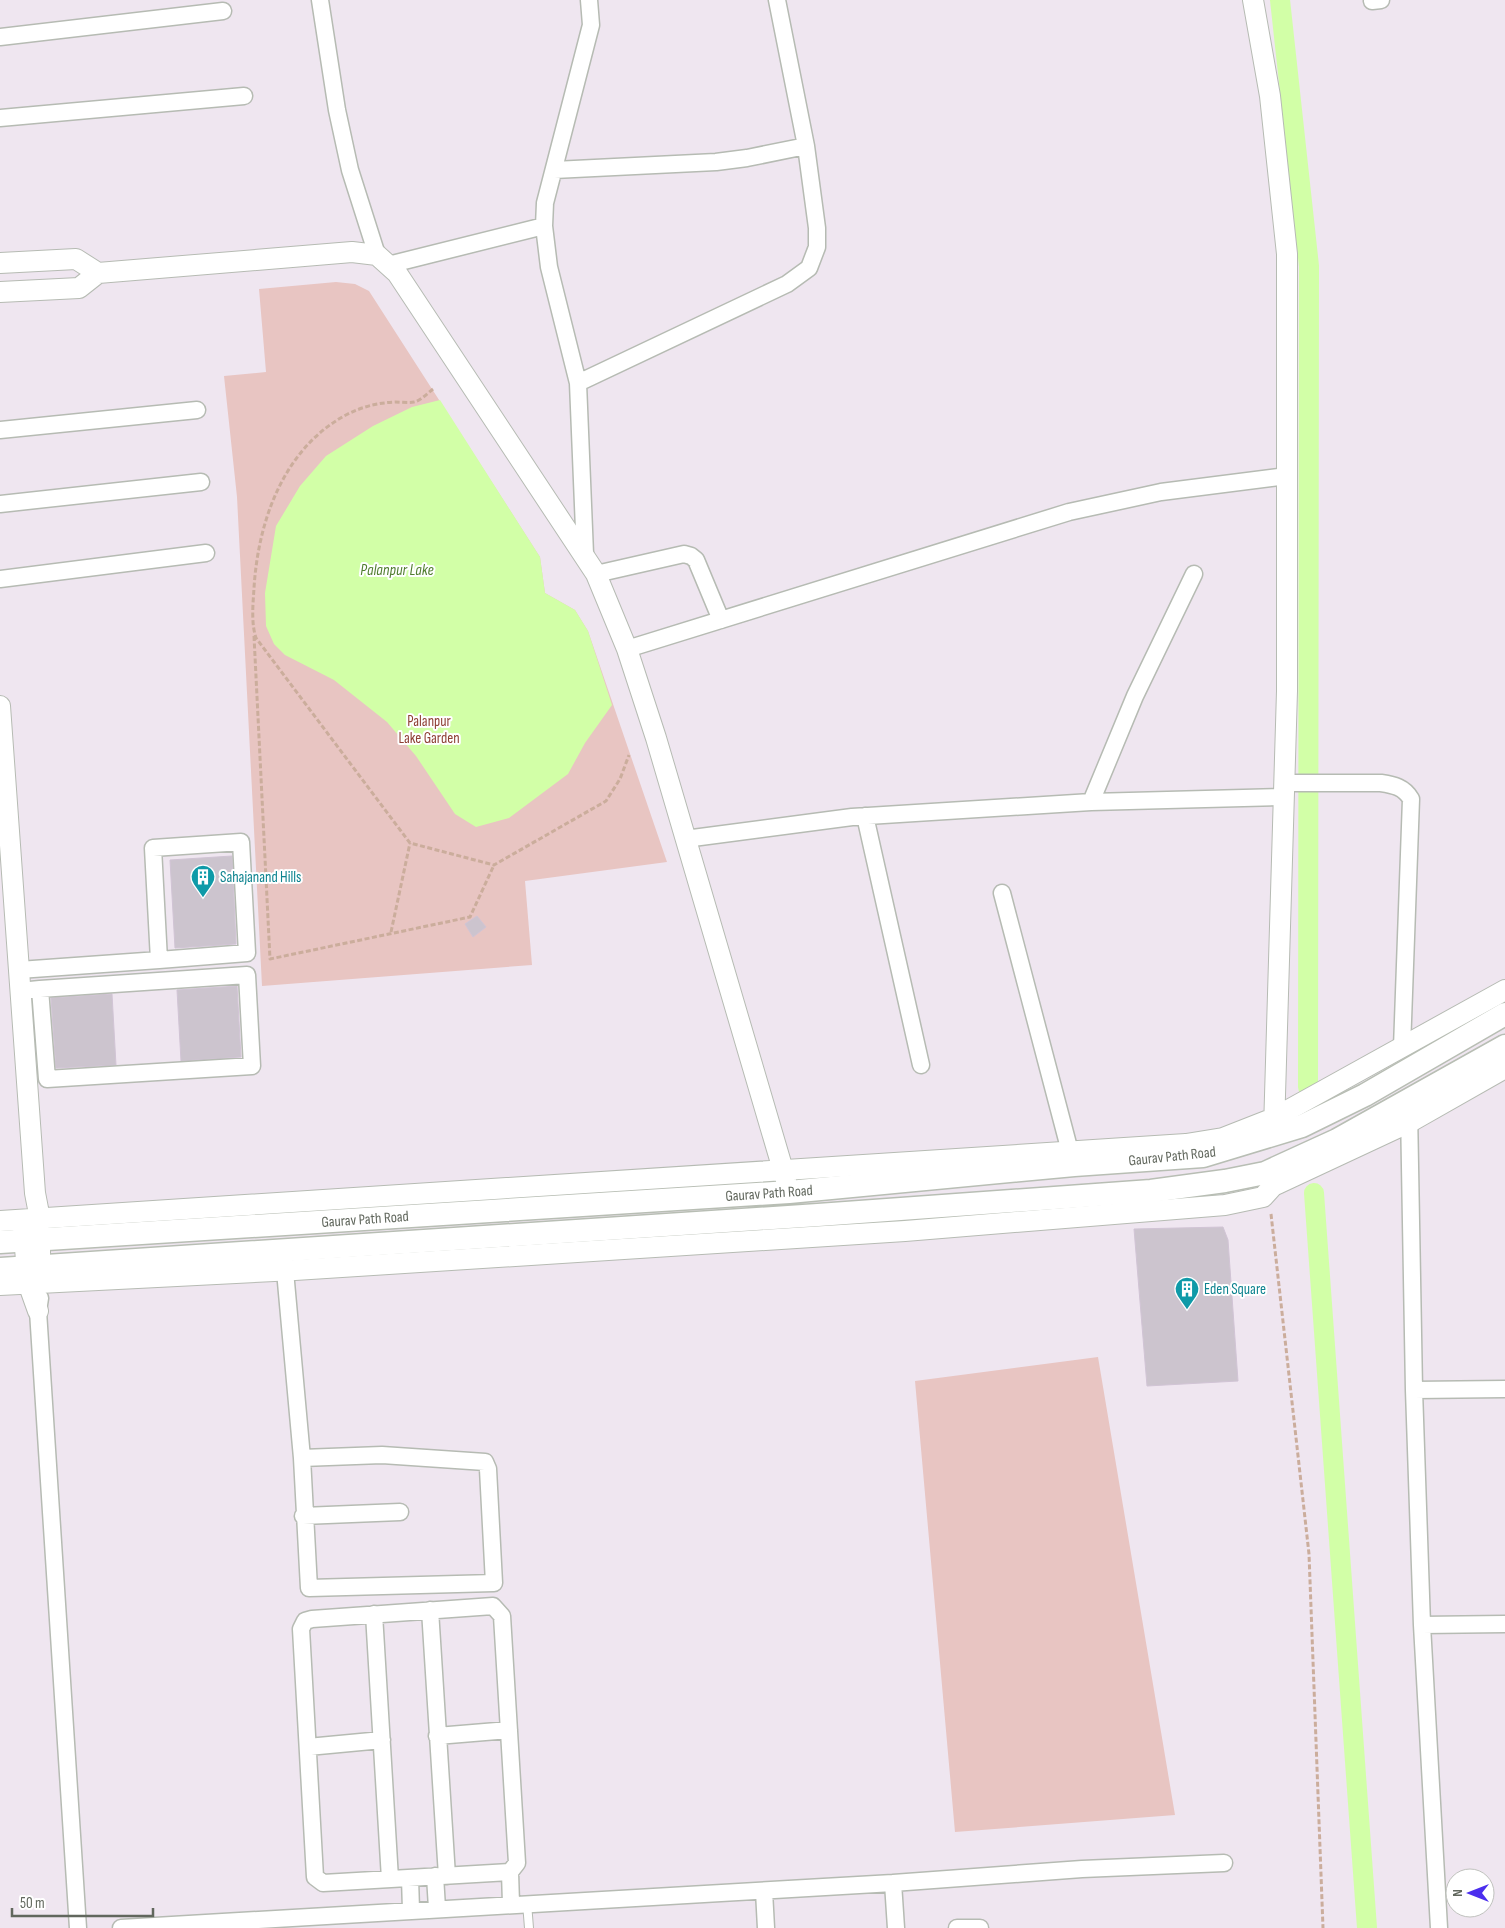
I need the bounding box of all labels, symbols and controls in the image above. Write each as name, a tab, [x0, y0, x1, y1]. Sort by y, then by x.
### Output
water label: Palanpur Lake	[360, 561, 434, 580]
park label: Palanpur Lake Garden	[398, 712, 460, 748]
building icon: Sahajanand Hills	[190, 864, 216, 898]
place label: Sahajanand Hills	[220, 868, 301, 887]
street label: Gaurav Path Road	[1127, 1142, 1217, 1171]
street label: Gaurav Path Road	[725, 1181, 813, 1206]
street label: Gaurav Path Road	[321, 1207, 409, 1232]
building icon: Eden Square	[1174, 1276, 1200, 1310]
place label: Eden Square	[1204, 1280, 1266, 1299]
north arrow	[1445, 1868, 1495, 1918]
scale bar	[12, 1886, 154, 1918]
text: N	[1449, 1889, 1466, 1897]
text: 50 m	[20, 1894, 45, 1913]

